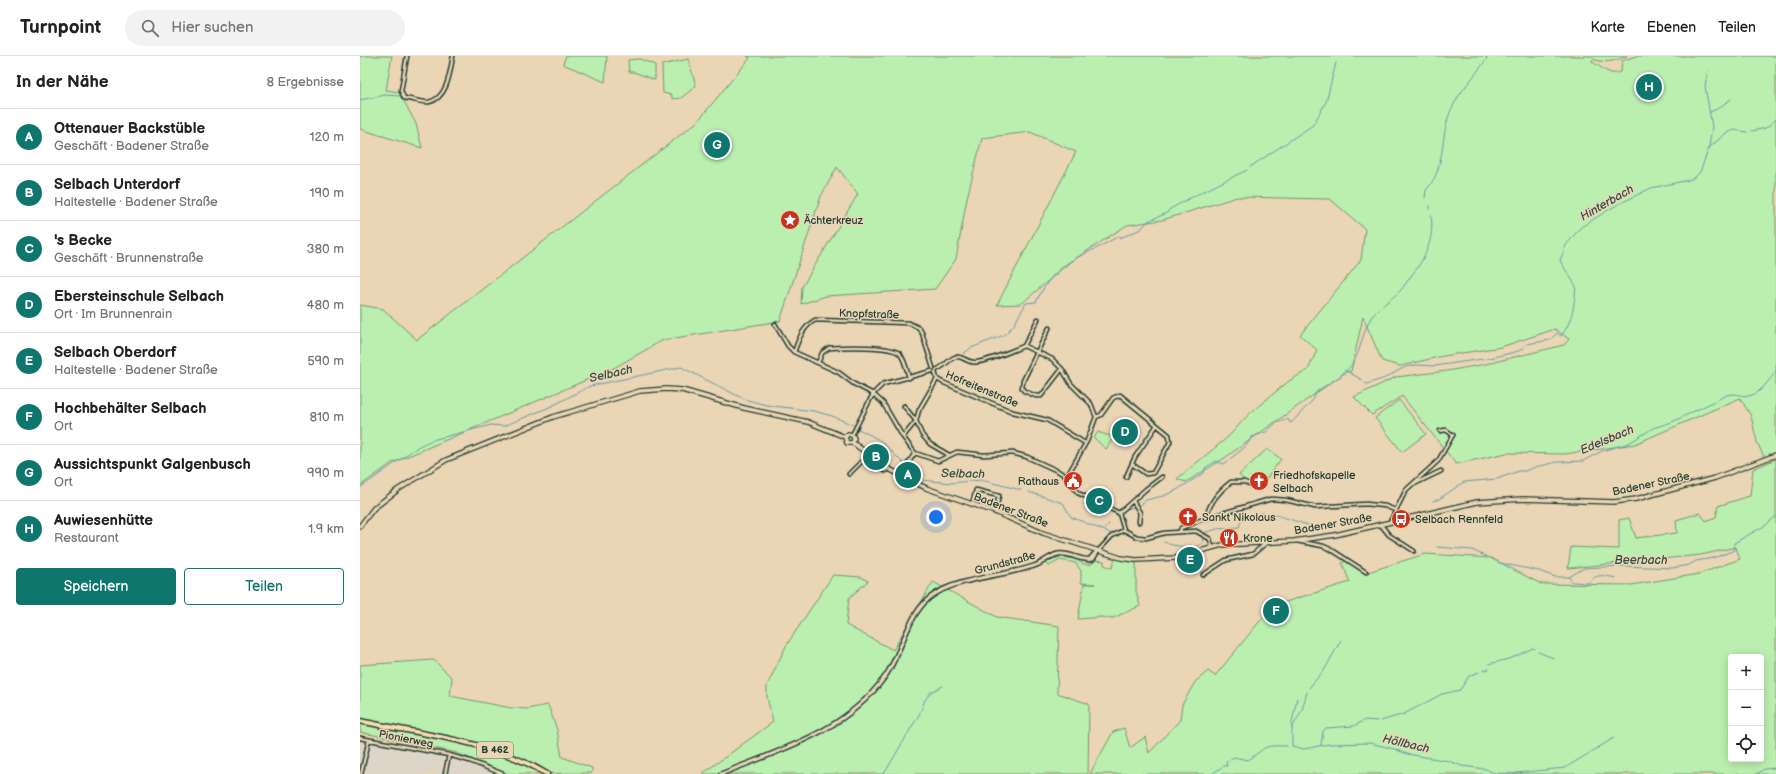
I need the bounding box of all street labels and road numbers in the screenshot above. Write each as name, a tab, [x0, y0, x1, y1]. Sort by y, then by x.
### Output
street label: Knopfstraße	[839, 306, 900, 322]
street label: Hofreitenstraße	[944, 368, 1021, 410]
street label: Badener Straße	[1611, 469, 1691, 499]
street label: Badener Straße	[972, 490, 1051, 530]
street label: Badener Straße	[1293, 511, 1373, 537]
street label: Grundstraße	[973, 549, 1037, 577]
street label: Pionierweg	[378, 727, 434, 751]
road number: B 462	[477, 742, 513, 758]

